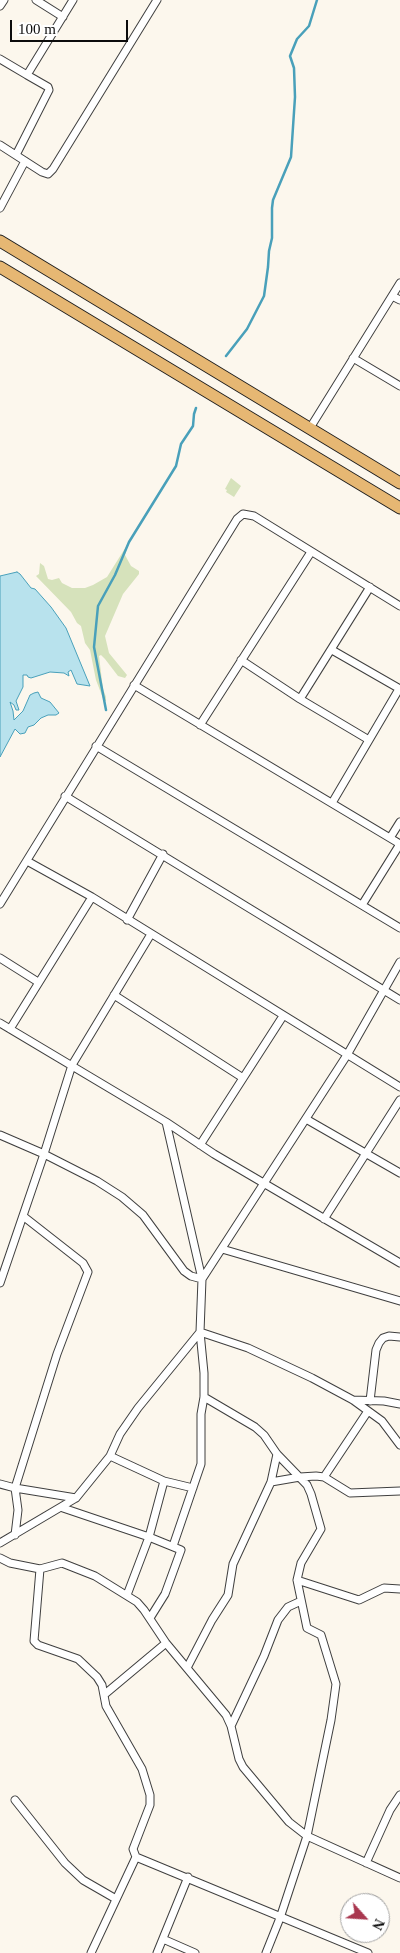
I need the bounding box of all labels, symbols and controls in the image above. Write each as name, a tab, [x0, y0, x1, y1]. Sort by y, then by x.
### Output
scale bar	[12, 10, 130, 42]
text: 100 m	[18, 21, 56, 37]
north arrow	[340, 1893, 390, 1943]
text: N	[369, 1917, 387, 1932]

